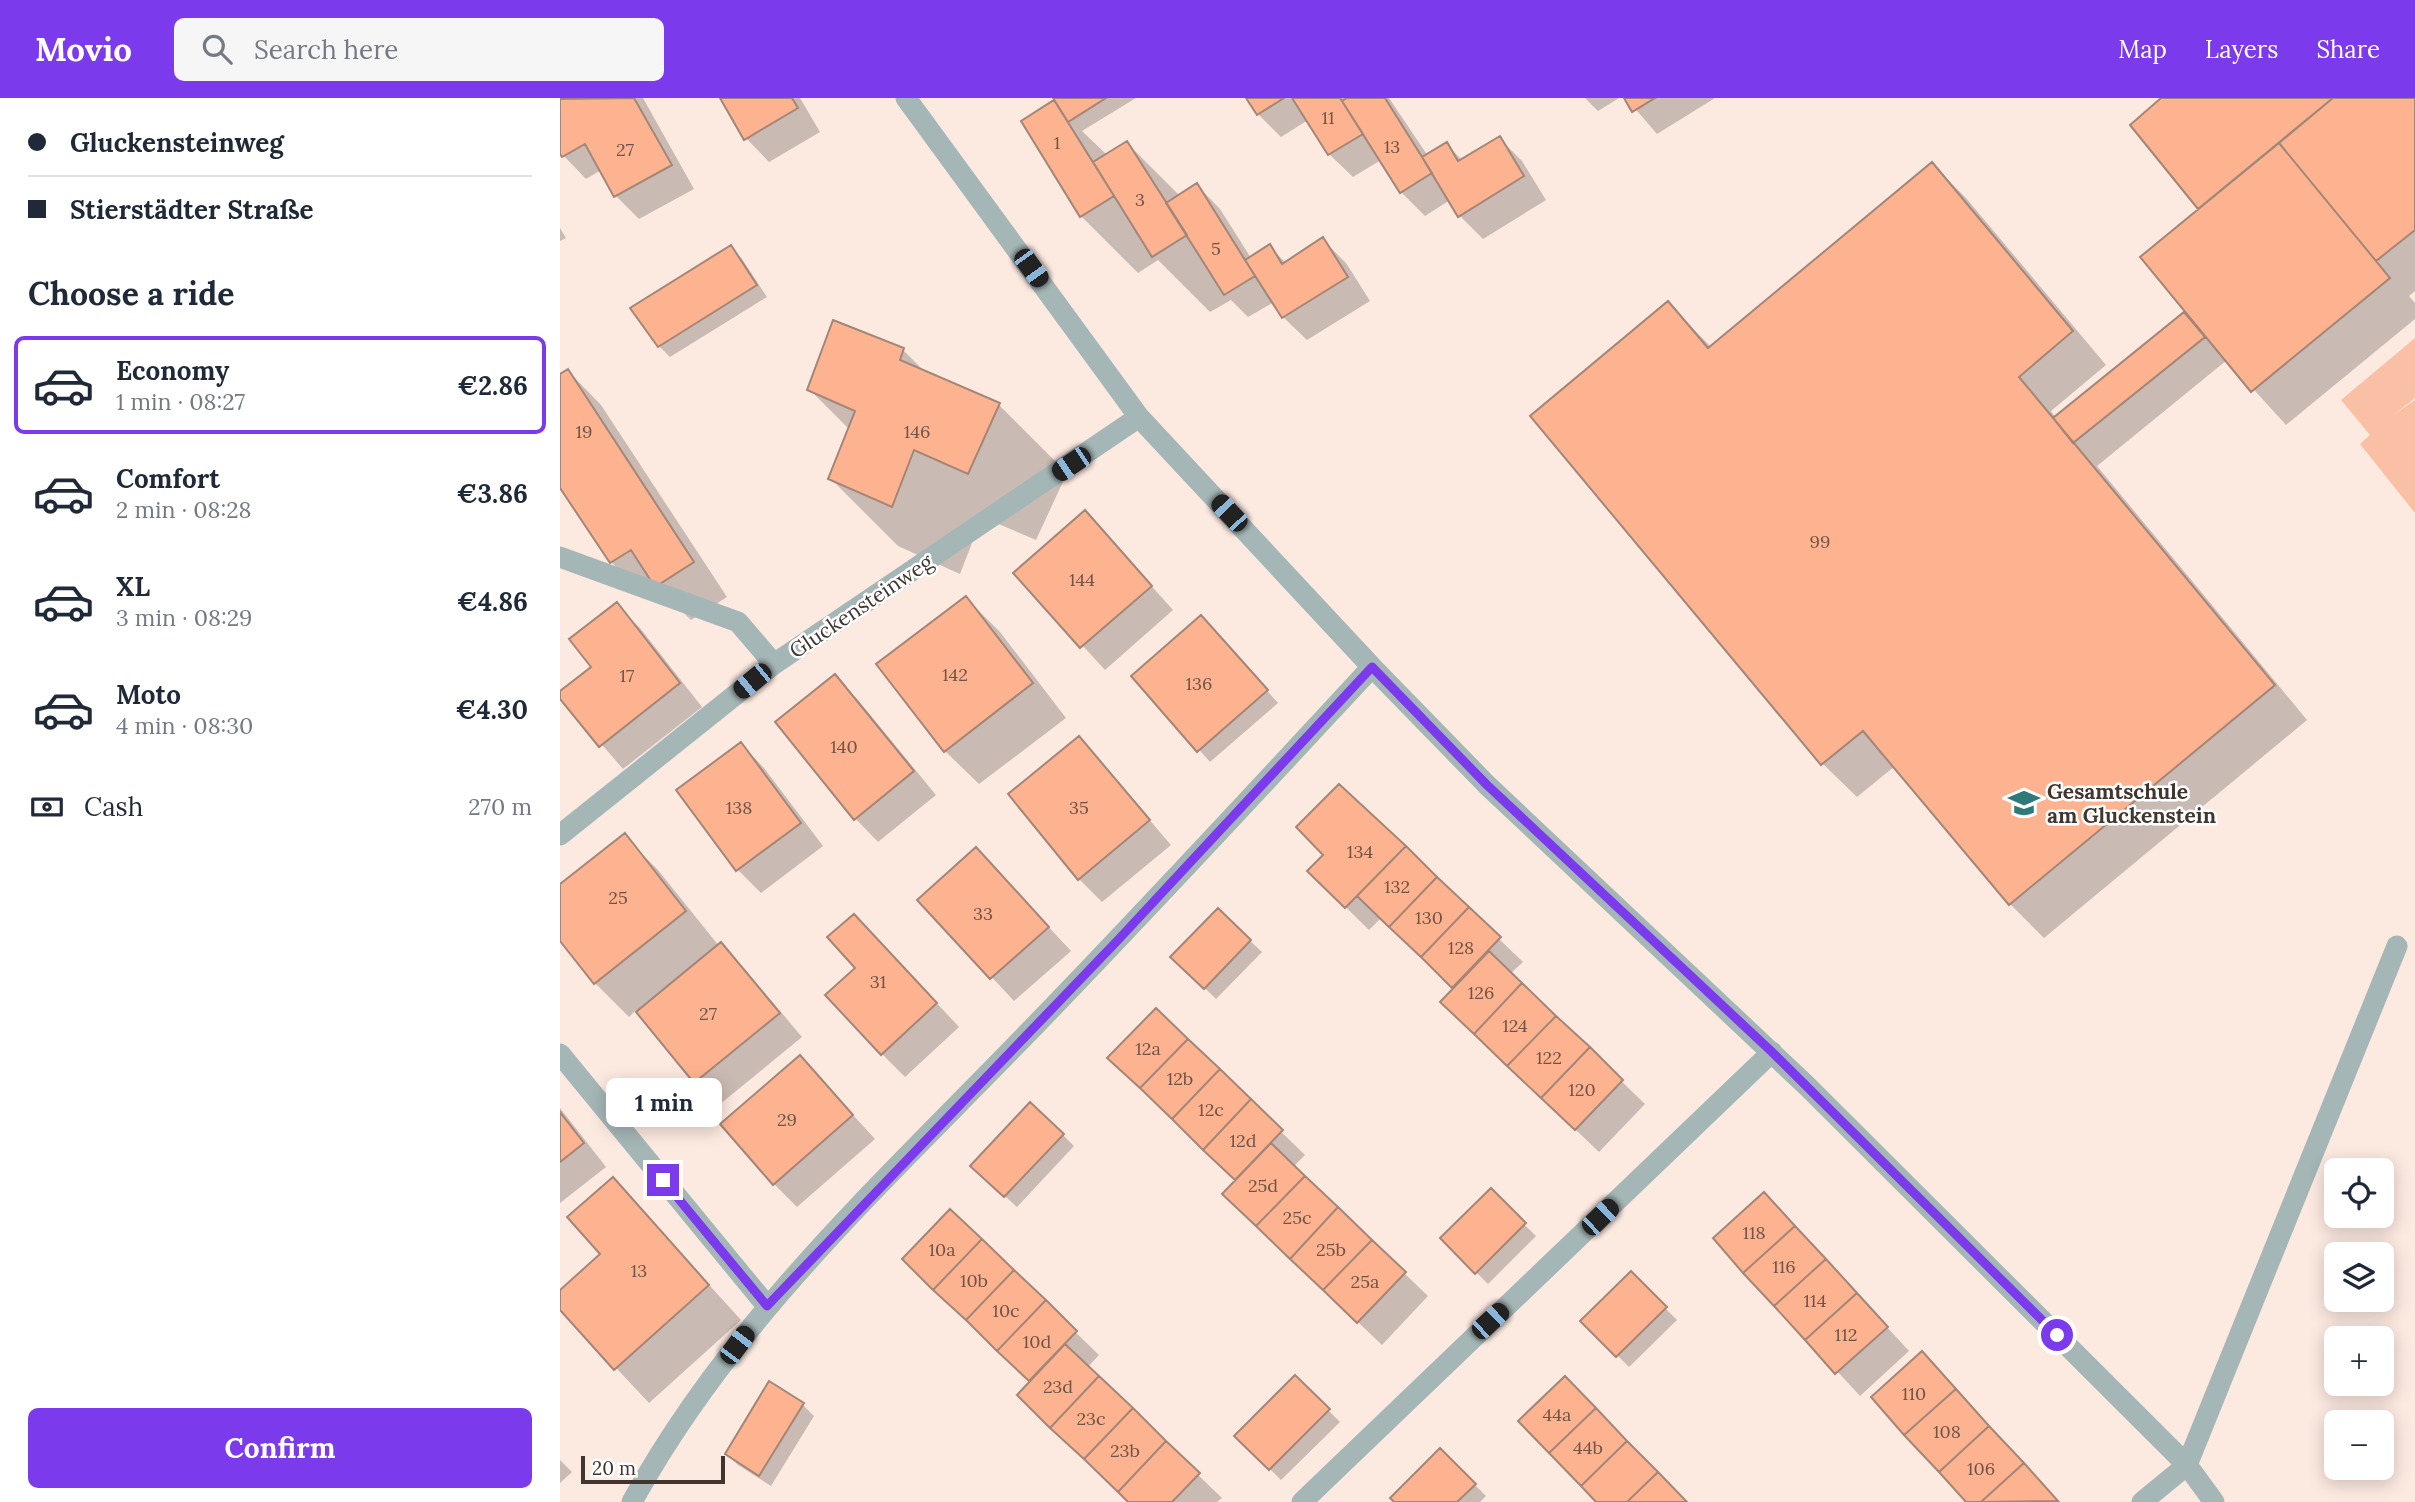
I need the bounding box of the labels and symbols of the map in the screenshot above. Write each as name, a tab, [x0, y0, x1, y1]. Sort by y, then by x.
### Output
house number: 11	[1321, 106, 1335, 129]
house number: 1	[1054, 131, 1060, 154]
house number: 13	[1384, 135, 1400, 158]
house number: 27	[616, 138, 634, 161]
house number: 3	[1135, 188, 1145, 211]
house number: 5	[1211, 237, 1221, 260]
car	[1011, 245, 1052, 291]
house number: 19	[576, 420, 592, 443]
house number: 146	[904, 420, 930, 443]
car	[1048, 444, 1095, 484]
car	[1207, 490, 1252, 536]
house number: 99	[1810, 530, 1830, 553]
street label: Gluckensteinweg	[784, 548, 938, 664]
house number: 144	[1069, 568, 1095, 591]
car	[730, 660, 775, 702]
house number: 142	[942, 663, 968, 686]
house number: 17	[620, 664, 634, 687]
house number: 136	[1186, 672, 1212, 695]
house number: 140	[830, 735, 858, 758]
place label: Gesamtschule am Gluckenstein	[2047, 778, 2216, 829]
school or university icon: Gesamtschule am Gluckenstein	[2007, 786, 2041, 820]
house number: 138	[726, 796, 752, 819]
house number: 35	[1069, 796, 1089, 819]
house number: 134	[1347, 840, 1373, 863]
house number: 132	[1384, 875, 1410, 898]
house number: 25	[608, 886, 628, 909]
house number: 33	[973, 902, 993, 925]
house number: 130	[1415, 906, 1443, 929]
house number: 128	[1448, 936, 1474, 959]
house number: 31	[870, 970, 886, 993]
house number: 126	[1468, 981, 1494, 1004]
house number: 27	[699, 1002, 717, 1025]
house number: 124	[1502, 1014, 1528, 1037]
house number: 12a	[1135, 1037, 1161, 1060]
house number: 122	[1536, 1046, 1562, 1069]
house number: 12b	[1167, 1067, 1193, 1090]
house number: 120	[1568, 1078, 1596, 1101]
callout: 1 min	[605, 1079, 721, 1128]
house number: 12c	[1198, 1098, 1224, 1121]
house number: 29	[777, 1108, 797, 1131]
house number: 12d	[1230, 1129, 1257, 1152]
route end	[647, 1164, 679, 1196]
house number: 25d	[1248, 1174, 1278, 1197]
car	[1578, 1195, 1623, 1239]
house number: 25c	[1282, 1206, 1312, 1229]
house number: 118	[1742, 1221, 1766, 1244]
house number: 10a	[928, 1238, 956, 1261]
house number: 25b	[1316, 1238, 1346, 1261]
house number: 116	[1772, 1255, 1796, 1278]
house number: 13	[631, 1259, 647, 1282]
house number: 10b	[960, 1269, 988, 1292]
house number: 25a	[1351, 1270, 1379, 1293]
house number: 114	[1804, 1289, 1827, 1312]
house number: 10c	[992, 1299, 1020, 1322]
car	[1468, 1299, 1513, 1343]
route start	[2041, 1319, 2073, 1351]
car	[716, 1322, 759, 1368]
house number: 112	[1835, 1323, 1857, 1346]
house number: 10d	[1023, 1330, 1051, 1353]
house number: 23d	[1043, 1375, 1073, 1398]
house number: 110	[1902, 1382, 1926, 1405]
house number: 44a	[1543, 1403, 1571, 1426]
house number: 23c	[1077, 1407, 1106, 1430]
house number: 108	[1933, 1420, 1961, 1443]
house number: 44b	[1573, 1436, 1603, 1459]
house number: 23b	[1110, 1439, 1140, 1462]
scale bar	[581, 1453, 724, 1485]
house number: 106	[1967, 1457, 1995, 1480]

